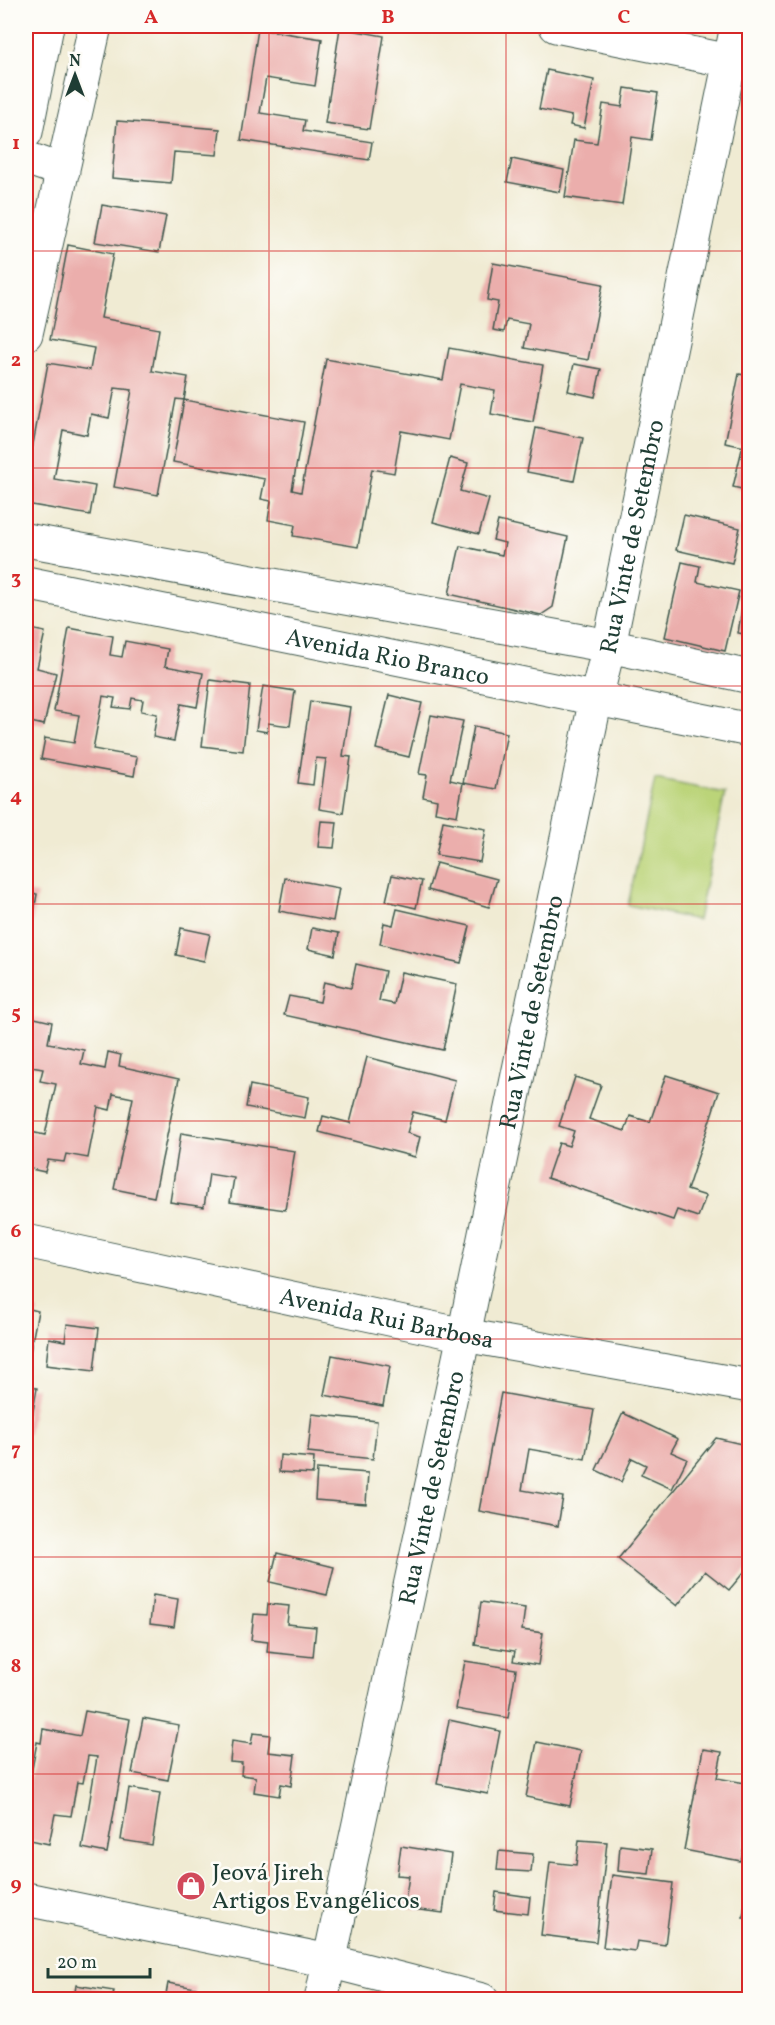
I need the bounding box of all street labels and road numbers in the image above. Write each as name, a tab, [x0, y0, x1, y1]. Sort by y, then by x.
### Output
street label: Rua Vinte de Setembro	[593, 417, 674, 657]
street label: Avenida Rio Branco	[282, 621, 492, 696]
street label: Rua Vinte de Setembro	[492, 892, 574, 1133]
street label: Avenida Rui Barbosa	[276, 1281, 496, 1359]
street label: Rua Vinte de Setembro	[391, 1368, 475, 1608]

